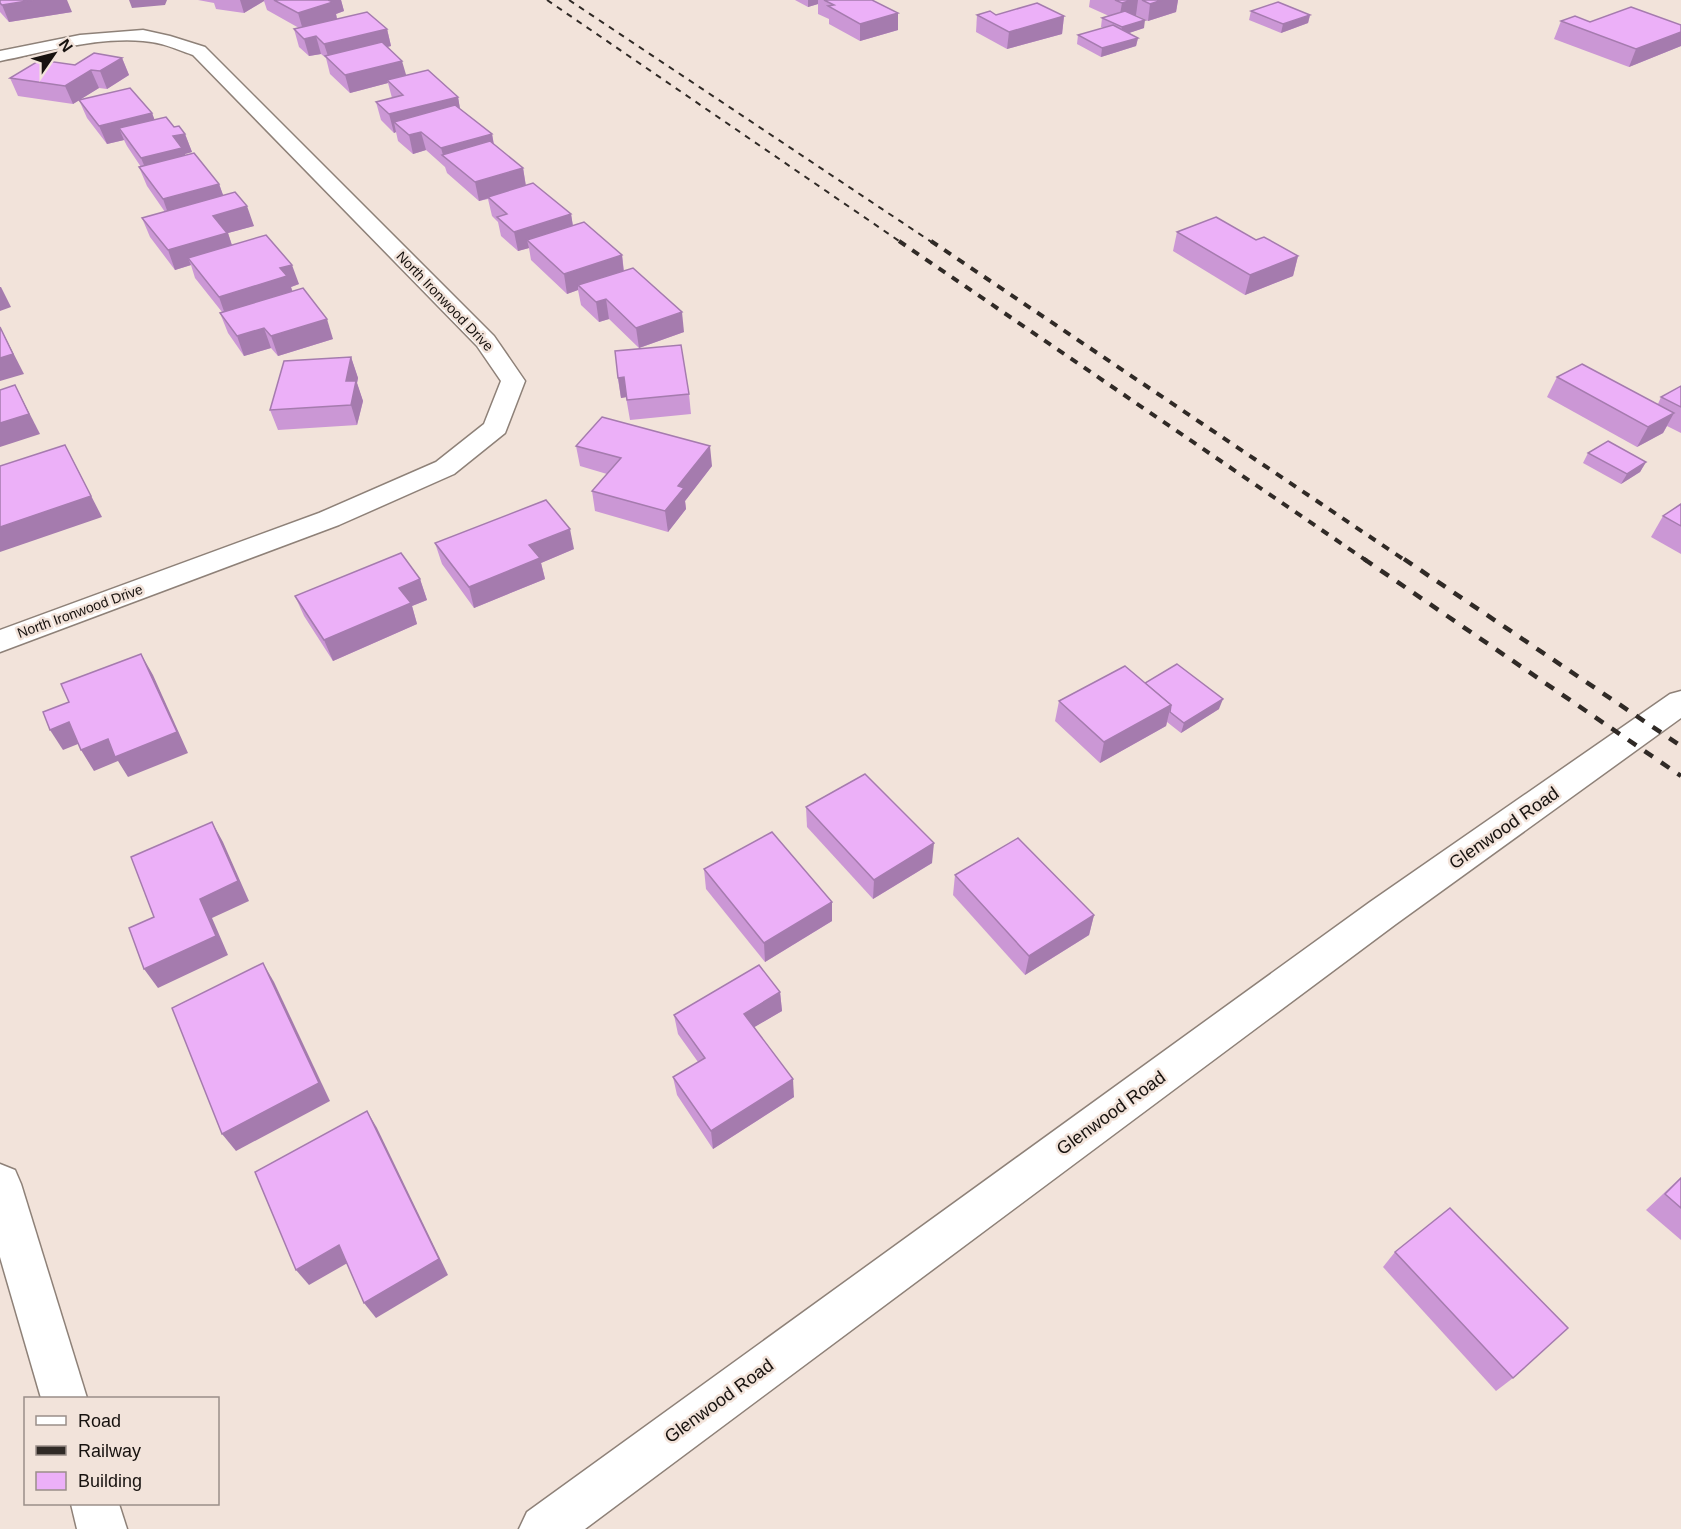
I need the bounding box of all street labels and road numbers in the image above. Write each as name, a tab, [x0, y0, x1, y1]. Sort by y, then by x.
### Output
street label: North Ironwood Drive	[393, 248, 497, 354]
street label: North Ironwood Drive	[15, 581, 145, 641]
street label: Glenwood Road	[1445, 783, 1563, 873]
street label: Glenwood Road	[1053, 1067, 1169, 1159]
street label: Glenwood Road	[661, 1355, 777, 1447]

